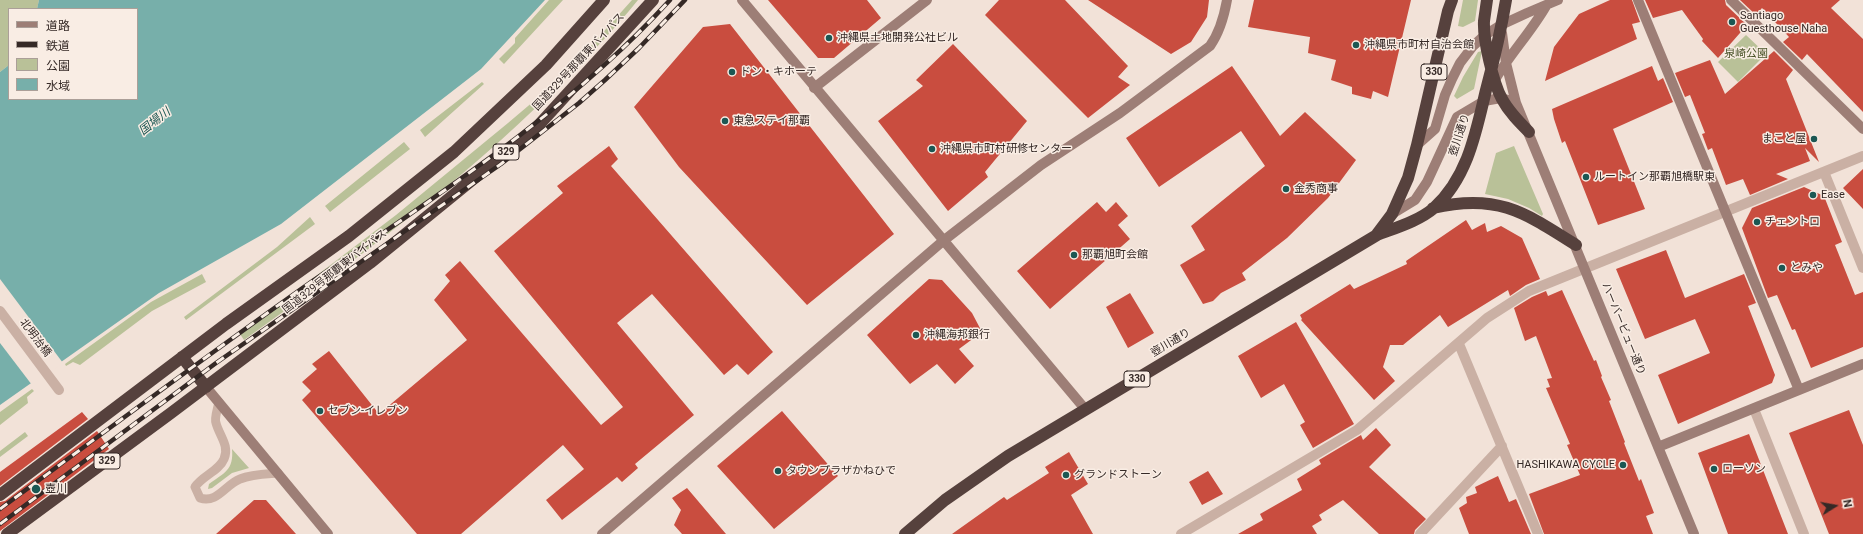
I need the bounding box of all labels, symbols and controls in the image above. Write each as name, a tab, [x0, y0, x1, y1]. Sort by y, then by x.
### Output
legend	[8, 8, 138, 100]
place label: Santiago Guesthouse Naha	[1740, 9, 1827, 35]
street label: 国道329号那覇東バイパス	[530, 10, 628, 114]
marker: Santiago Guesthouse Naha	[1727, 17, 1737, 27]
text: 道路	[46, 19, 70, 33]
place label: 沖縄県土地開発公社ビル	[837, 31, 958, 45]
marker: 沖縄県土地開発公社ビル	[824, 33, 834, 43]
place label: 沖縄県市町村自治会館	[1364, 38, 1474, 52]
text: 鉄道	[46, 39, 70, 53]
marker: 沖縄県市町村自治会館	[1351, 40, 1361, 50]
park label: 泉崎公園	[1724, 47, 1768, 61]
text: 公園	[46, 59, 70, 73]
road number: 330	[1421, 64, 1447, 80]
place label: ドン・キホーテ	[740, 65, 817, 79]
marker: ドン・キホーテ	[727, 67, 737, 77]
text: 水域	[46, 79, 70, 93]
water label: 国場川	[136, 105, 174, 139]
street label: 壺川通り	[1447, 112, 1473, 158]
place label: 東急ステイ那覇	[733, 114, 810, 128]
marker: 東急ステイ那覇	[720, 116, 730, 126]
place label: まこと屋	[1762, 132, 1806, 146]
marker: まこと屋	[1809, 134, 1819, 144]
place label: 沖縄県市町村研修センター	[940, 142, 1072, 156]
road number: 329	[493, 144, 519, 160]
marker: 沖縄県市町村研修センター	[927, 144, 937, 154]
place label: ルートイン那覇旭橋駅東	[1594, 170, 1715, 184]
marker: ルートイン那覇旭橋駅東	[1581, 172, 1591, 182]
place label: 金秀商事	[1294, 182, 1338, 196]
marker: 金秀商事	[1281, 184, 1291, 194]
place label: Ease	[1821, 188, 1845, 202]
marker: Ease	[1808, 190, 1818, 200]
place label: チェントロ	[1765, 215, 1820, 229]
marker: チェントロ	[1752, 217, 1762, 227]
street label: 国道329号那覇東バイパス	[280, 227, 390, 317]
place label: 那覇旭町会館	[1082, 248, 1148, 262]
marker: 那覇旭町会館	[1069, 250, 1079, 260]
place label: とみや	[1790, 261, 1823, 275]
marker: とみや	[1777, 263, 1787, 273]
street label: ハーバービュー通り	[1598, 281, 1648, 377]
street label: 北明治橋	[16, 316, 54, 360]
street label: 壺川通り	[1149, 326, 1193, 360]
place label: 沖縄海邦銀行	[924, 328, 990, 342]
marker: 沖縄海邦銀行	[911, 330, 921, 340]
road number: 330	[1124, 371, 1150, 387]
place label: セブン-イレブン	[328, 404, 408, 418]
marker: セブン-イレブン	[315, 406, 325, 416]
road number: 329	[94, 453, 120, 469]
place label: HASHIKAWA CYCLE	[1516, 458, 1615, 472]
marker: HASHIKAWA CYCLE	[1618, 460, 1628, 470]
place label: ローソン	[1722, 462, 1766, 476]
place label: タウンプラザかねひで	[786, 464, 896, 478]
marker: ローソン	[1709, 464, 1719, 474]
marker: タウンプラザかねひで	[773, 466, 783, 476]
place label: グランドストーン	[1074, 468, 1162, 482]
marker: グランドストーン	[1061, 470, 1071, 480]
place label: 壺川	[45, 482, 67, 496]
marker: 壺川	[30, 483, 42, 495]
north arrow	[1815, 486, 1855, 526]
text: N	[1840, 499, 1854, 509]

